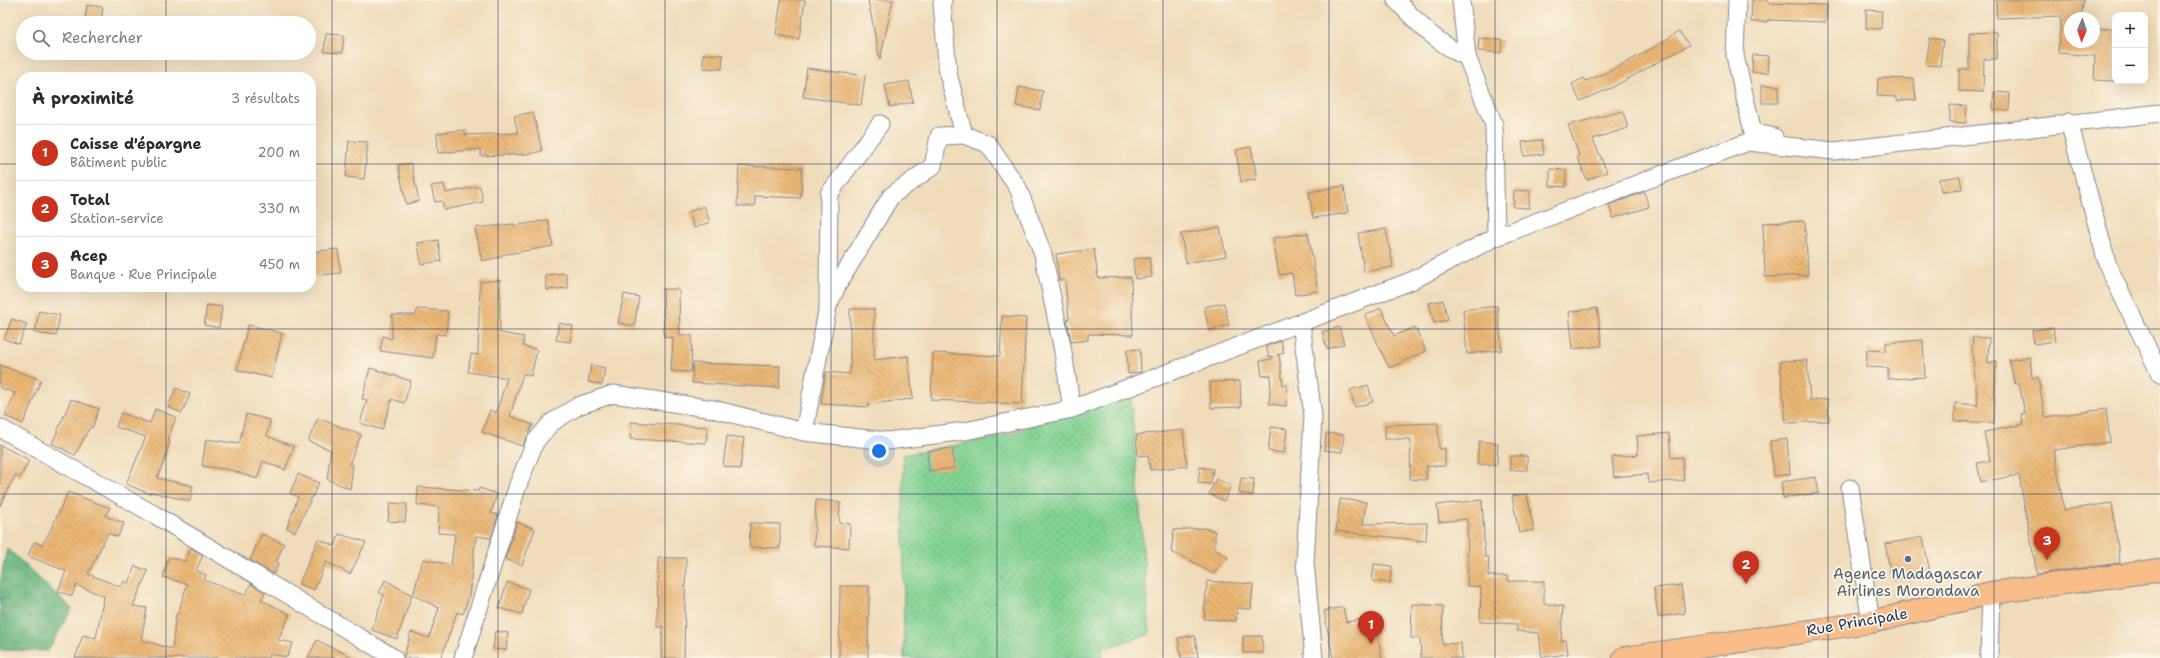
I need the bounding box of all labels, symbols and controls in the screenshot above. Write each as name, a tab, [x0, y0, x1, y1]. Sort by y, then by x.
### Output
north arrow	[2064, 12, 2100, 48]
map controls	[2112, 12, 2148, 84]
button: +	[2112, 12, 2148, 48]
search box	[16, 16, 316, 60]
icon: search	[30, 27, 52, 49]
text: Rechercher	[62, 28, 143, 48]
button: −	[2112, 48, 2148, 84]
text: À proximité	[32, 87, 134, 109]
text: 3 résultats	[231, 90, 300, 107]
text: Caisse d'épargne	[70, 134, 202, 154]
text: 1	[42, 144, 48, 161]
text: 200 m	[258, 144, 300, 161]
text: Bâtiment public	[70, 154, 167, 171]
text: Total	[70, 190, 110, 210]
text: 2	[40, 200, 50, 217]
text: 330 m	[258, 200, 300, 217]
text: Station-service	[70, 210, 164, 227]
text: Acep	[70, 246, 108, 266]
text: 3	[40, 256, 50, 273]
text: 450 m	[259, 256, 300, 273]
text: Banque · Rue Principale	[70, 266, 217, 283]
your location	[869, 441, 889, 461]
pin: 3	[2034, 527, 2060, 560]
pin: 2	[1733, 551, 1759, 584]
marker: Agence Madagascar Airlines Morondava	[1903, 554, 1913, 564]
place label: Agence Madagascar Airlines Morondava	[1833, 564, 1983, 601]
street label: Rue Principale	[1805, 603, 1909, 641]
pin: 1	[1358, 611, 1384, 644]

